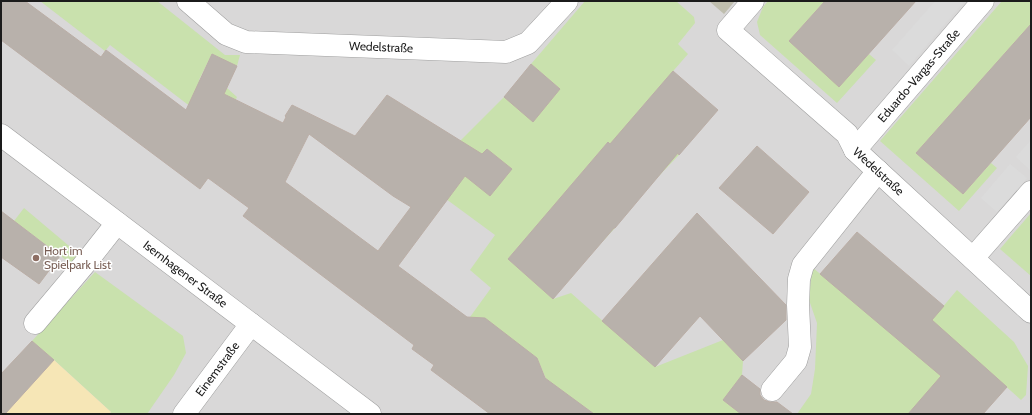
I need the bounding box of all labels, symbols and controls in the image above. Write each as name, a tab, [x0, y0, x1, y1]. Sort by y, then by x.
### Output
street label: Eduardo-Vargas-Straße	[874, 26, 963, 125]
street label: Wedelstraße	[349, 38, 413, 55]
street label: Wedelstraße	[850, 144, 907, 198]
street label: Isernhagener Straße	[140, 237, 231, 311]
place label: Hort im Spielpark List	[44, 243, 111, 272]
marker: Hort im Spielpark List	[31, 253, 41, 263]
street label: Einemstraße	[192, 338, 242, 399]

